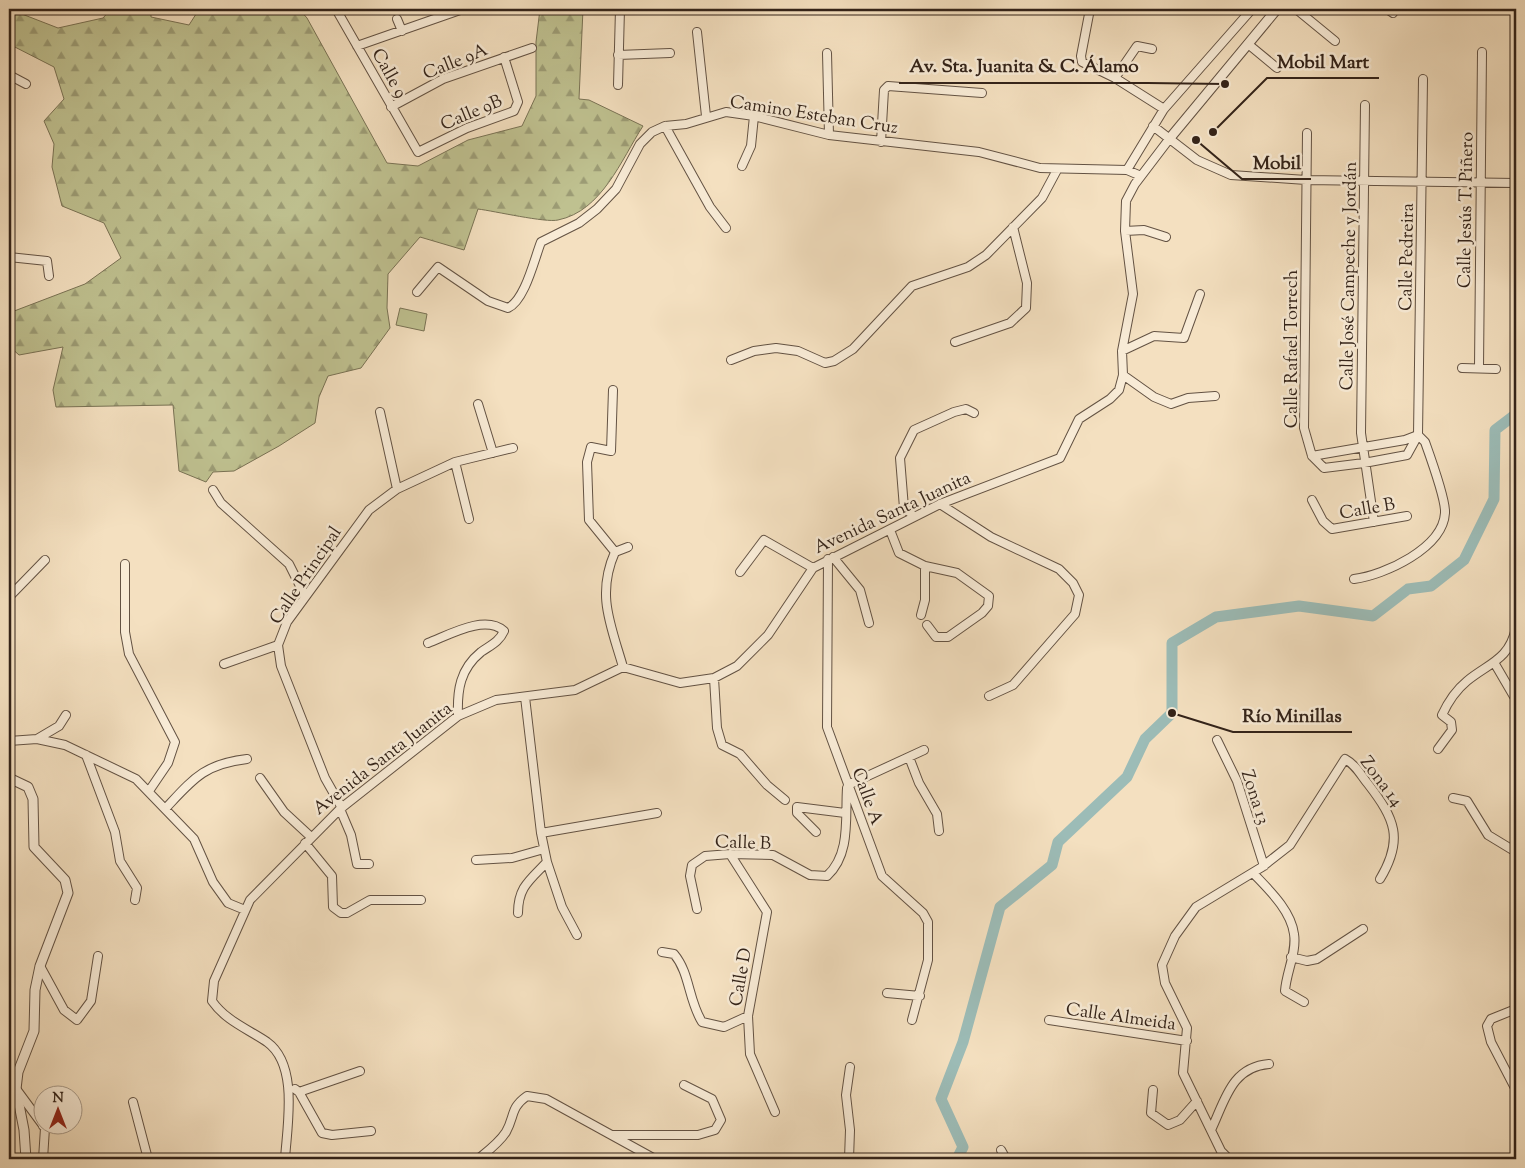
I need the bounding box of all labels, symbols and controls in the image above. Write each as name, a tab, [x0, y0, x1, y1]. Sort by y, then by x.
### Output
street label: Calle 9A	[419, 38, 492, 88]
street label: Calle 9	[364, 44, 413, 104]
callout: Mobil Mart	[1267, 44, 1379, 78]
callout: Av. Sta. Juanita & C. Álamo	[899, 49, 1148, 83]
text: Mobil Mart	[1277, 50, 1370, 77]
text: Av. Sta. Juanita & C. Álamo	[909, 54, 1139, 81]
street label: Calle 9B	[437, 89, 507, 138]
street label: Camino Esteban Cruz	[728, 90, 900, 142]
street label: Calle Jesús T. Piñero	[1453, 131, 1481, 288]
callout: Mobil	[1242, 145, 1311, 179]
text: Mobil	[1253, 151, 1302, 178]
street label: Calle José Campeche y Jordán	[1335, 161, 1365, 391]
street label: Calle Pedreira	[1394, 203, 1422, 311]
street label: Calle Rafael Torrech	[1280, 269, 1306, 428]
street label: Avenida Santa Juanita	[810, 466, 976, 562]
street label: Calle B	[1338, 492, 1397, 528]
street label: Calle Principal	[264, 522, 349, 630]
street label: Avenida Santa Juanita	[308, 697, 458, 822]
callout: Río Minillas	[1233, 698, 1352, 732]
text: Río Minillas	[1242, 704, 1342, 731]
street label: Zona 14	[1353, 751, 1408, 813]
street label: Calle A	[844, 764, 889, 829]
street label: Zona 13	[1233, 767, 1275, 828]
street label: Calle B	[715, 830, 771, 858]
street label: Calle D	[724, 946, 760, 1009]
street label: Calle Almeida	[1064, 997, 1177, 1039]
north arrow	[32, 1086, 82, 1136]
text: N	[52, 1089, 64, 1109]

